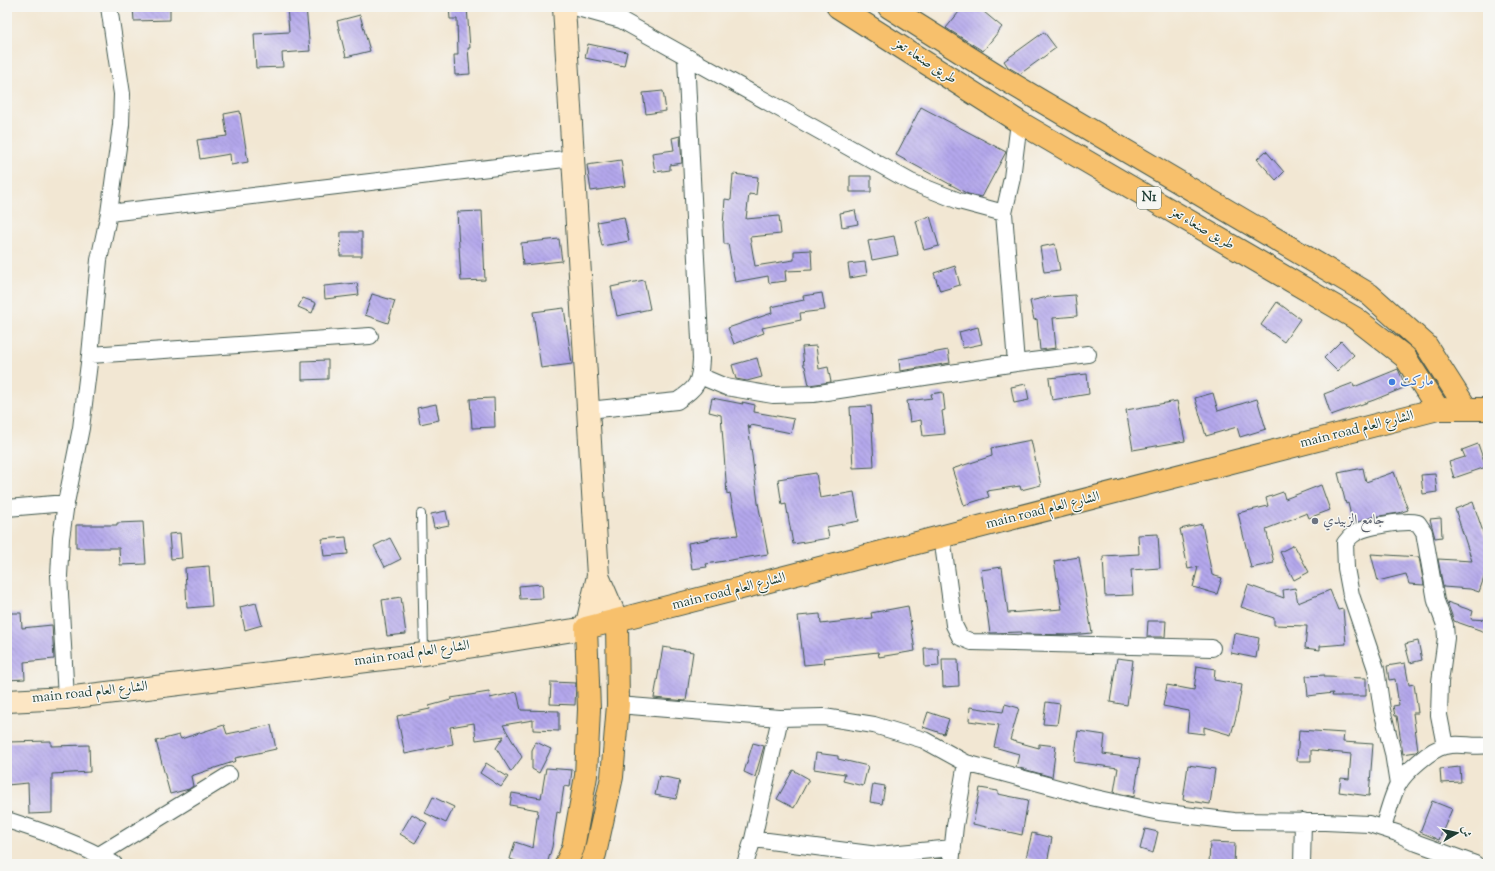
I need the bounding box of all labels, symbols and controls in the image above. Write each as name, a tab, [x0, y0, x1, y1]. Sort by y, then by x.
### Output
street label: طريق صنعاء تعز	[888, 33, 960, 90]
road number: N1	[1137, 187, 1161, 209]
street label: طريق صنعاء تعز	[1165, 202, 1238, 255]
place label: ماركت	[1400, 372, 1434, 392]
marker: ماركت	[1387, 377, 1397, 387]
street label: main road الشارع العام	[1298, 406, 1416, 455]
street label: main road الشارع العام	[984, 487, 1102, 536]
place label: جامع الزبيدي	[1323, 511, 1384, 533]
marker: جامع الزبيدي	[1310, 516, 1320, 526]
street label: main road الشارع العام	[670, 568, 788, 617]
street label: main road الشارع العام	[353, 636, 471, 673]
street label: main road الشارع العام	[31, 677, 149, 710]
north arrow	[1437, 813, 1477, 853]
text: ش	[1457, 825, 1475, 838]

